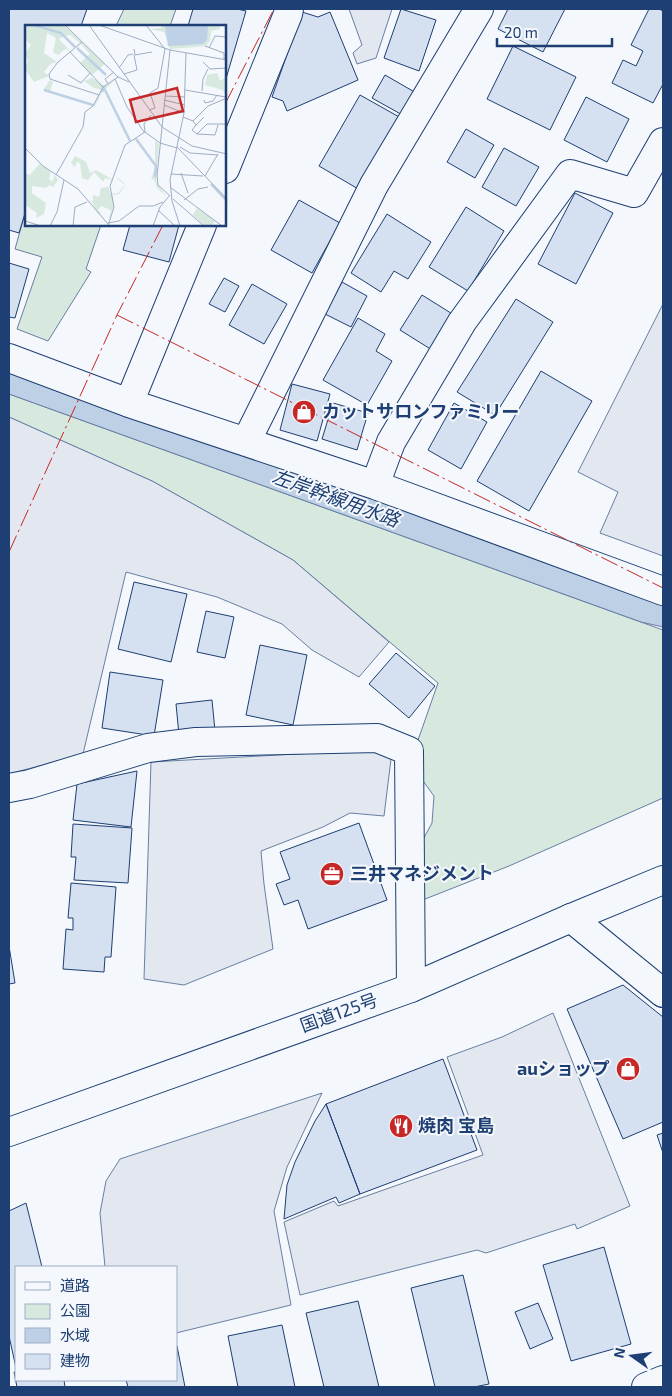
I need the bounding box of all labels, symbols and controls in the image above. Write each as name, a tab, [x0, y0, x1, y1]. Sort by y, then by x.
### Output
scale bar	[497, 15, 612, 47]
text: 20 m	[504, 23, 538, 41]
inset map	[25, 25, 226, 226]
shop icon: カットサロンファミリー	[291, 399, 317, 425]
place label: カットサロンファミリー	[322, 400, 519, 422]
water label: 左岸幹線用水路	[270, 464, 404, 532]
office icon: 三井マネジメント	[319, 861, 345, 887]
place label: 三井マネジメント	[350, 862, 494, 884]
street label: 国道125号	[297, 988, 380, 1036]
shop icon: auショップ	[615, 1056, 641, 1082]
place label: auショップ	[517, 1057, 610, 1079]
restaurant icon: 焼肉 宝島	[388, 1113, 414, 1139]
place label: 焼肉 宝島	[418, 1114, 494, 1136]
legend	[15, 1266, 178, 1381]
text: 道路	[60, 1276, 90, 1294]
text: 公園	[60, 1301, 90, 1319]
text: 水域	[60, 1326, 90, 1344]
north arrow	[607, 1331, 657, 1381]
text: N	[609, 1346, 628, 1360]
text: 建物	[60, 1351, 90, 1369]

